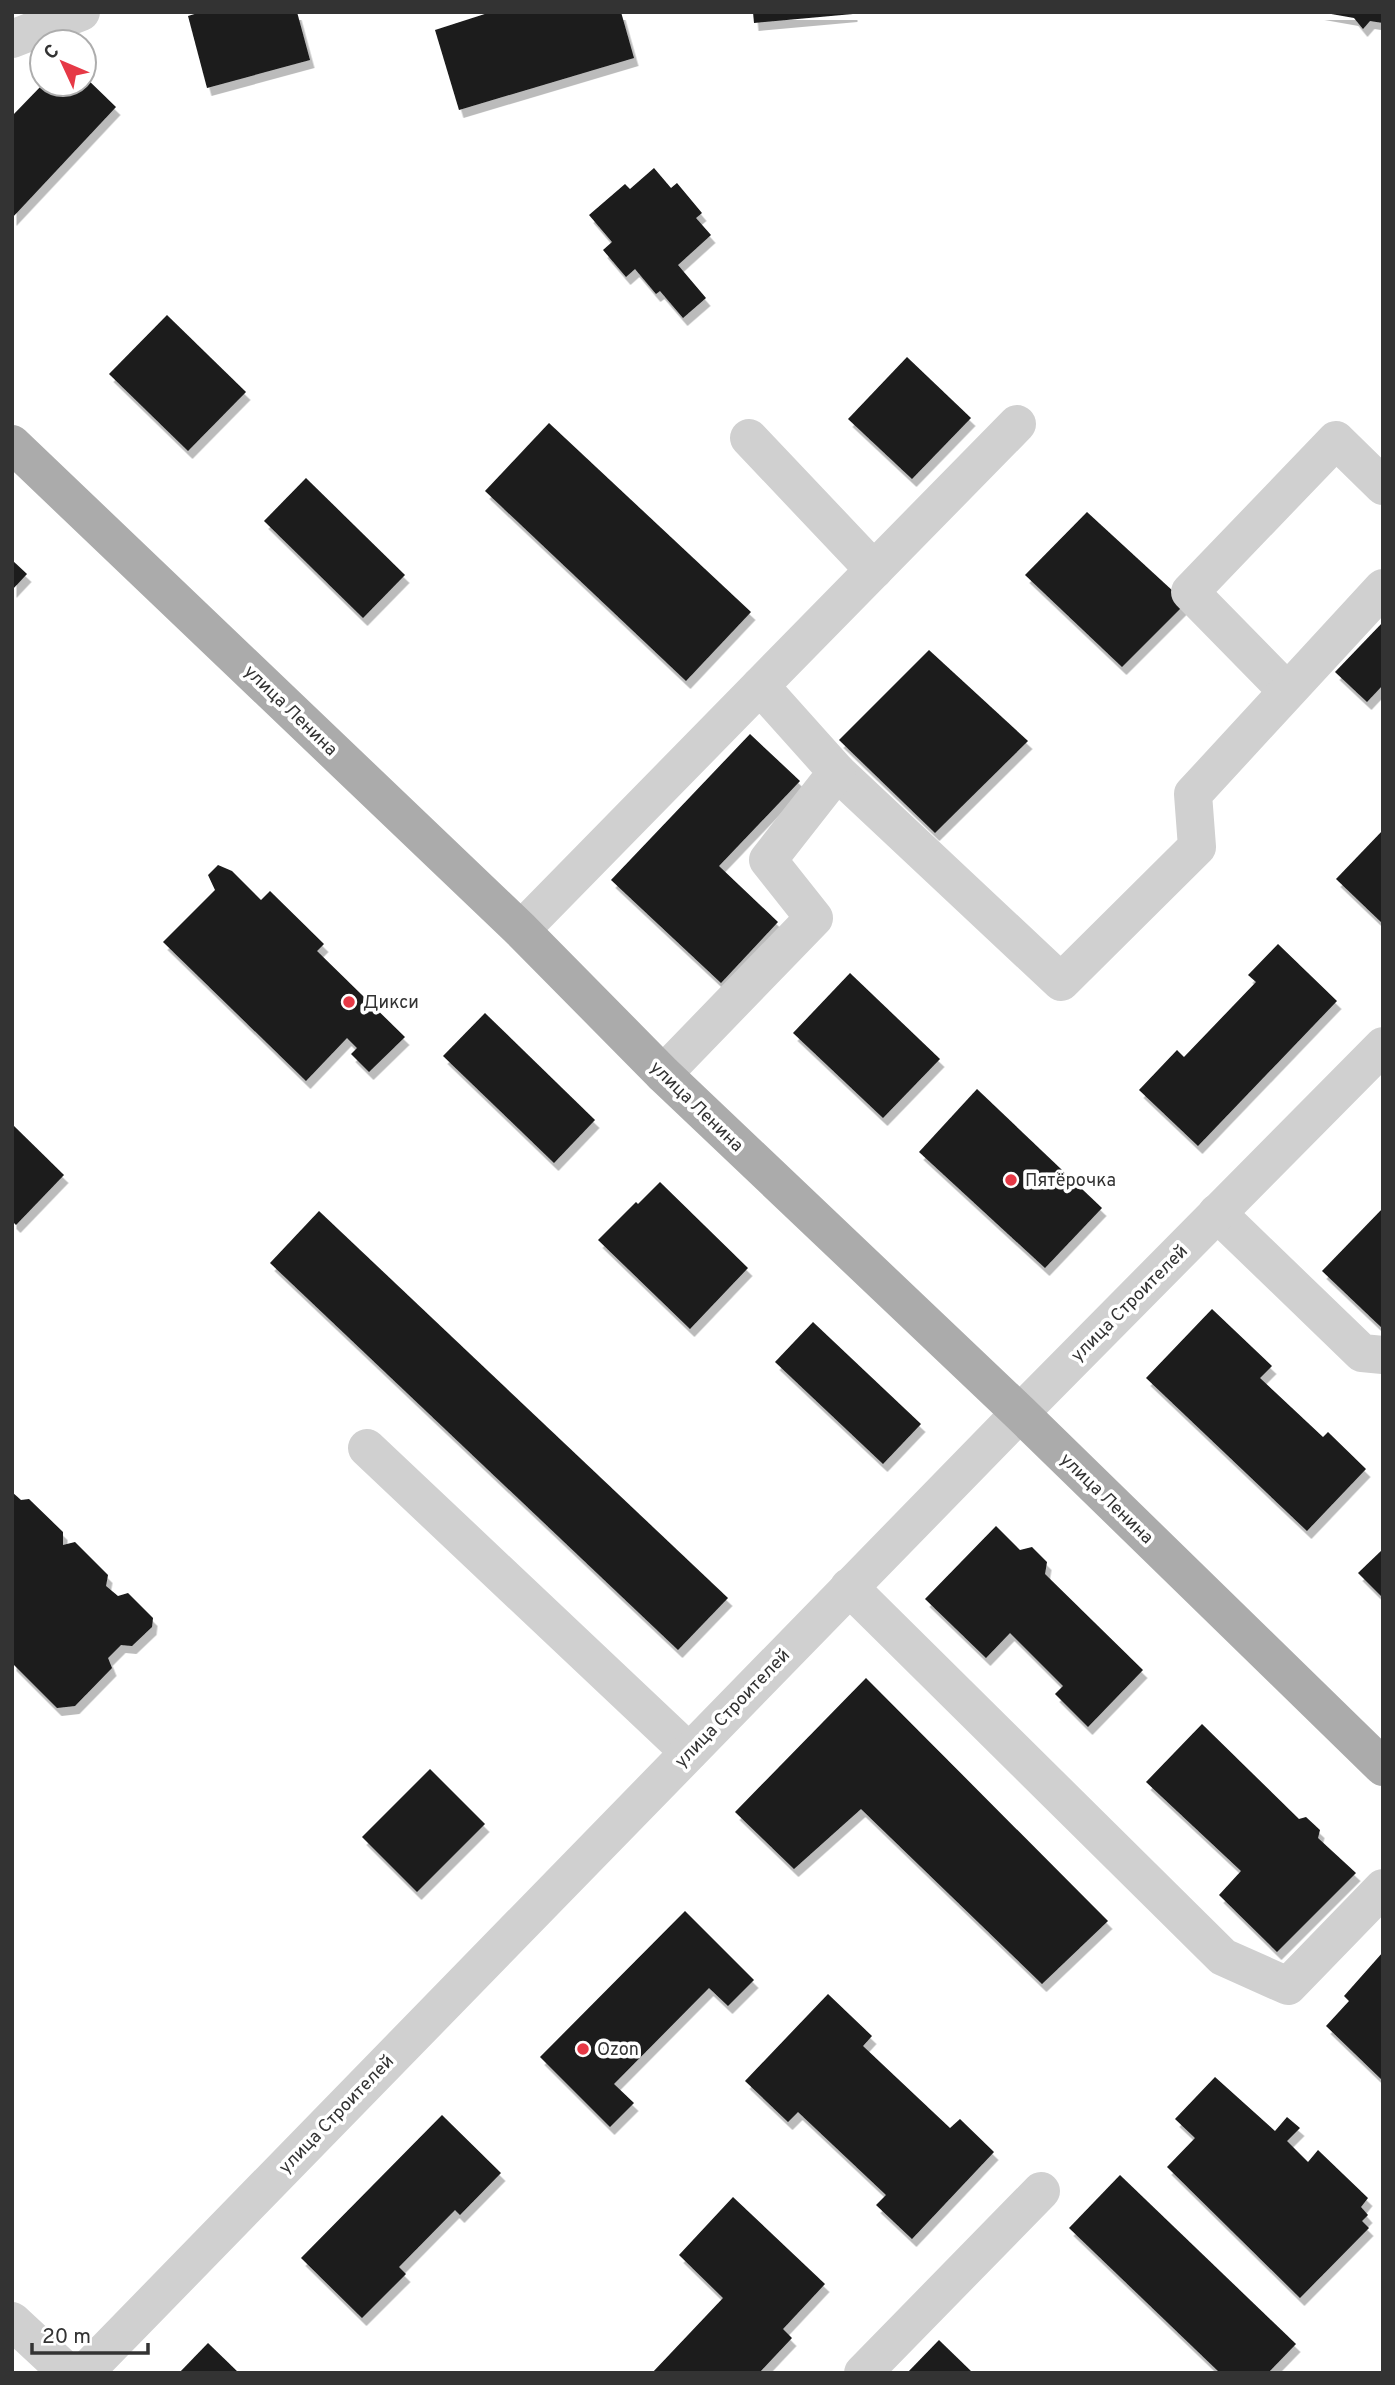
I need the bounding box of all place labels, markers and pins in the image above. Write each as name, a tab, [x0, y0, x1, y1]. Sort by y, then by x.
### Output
place label: Дикси	[363, 992, 419, 1015]
marker: Дикси	[341, 994, 357, 1010]
place label: Пятёрочка	[1025, 1170, 1116, 1193]
marker: Пятёрочка	[1003, 1172, 1019, 1188]
place label: Ozon	[597, 2039, 639, 2062]
marker: Ozon	[575, 2041, 591, 2057]

